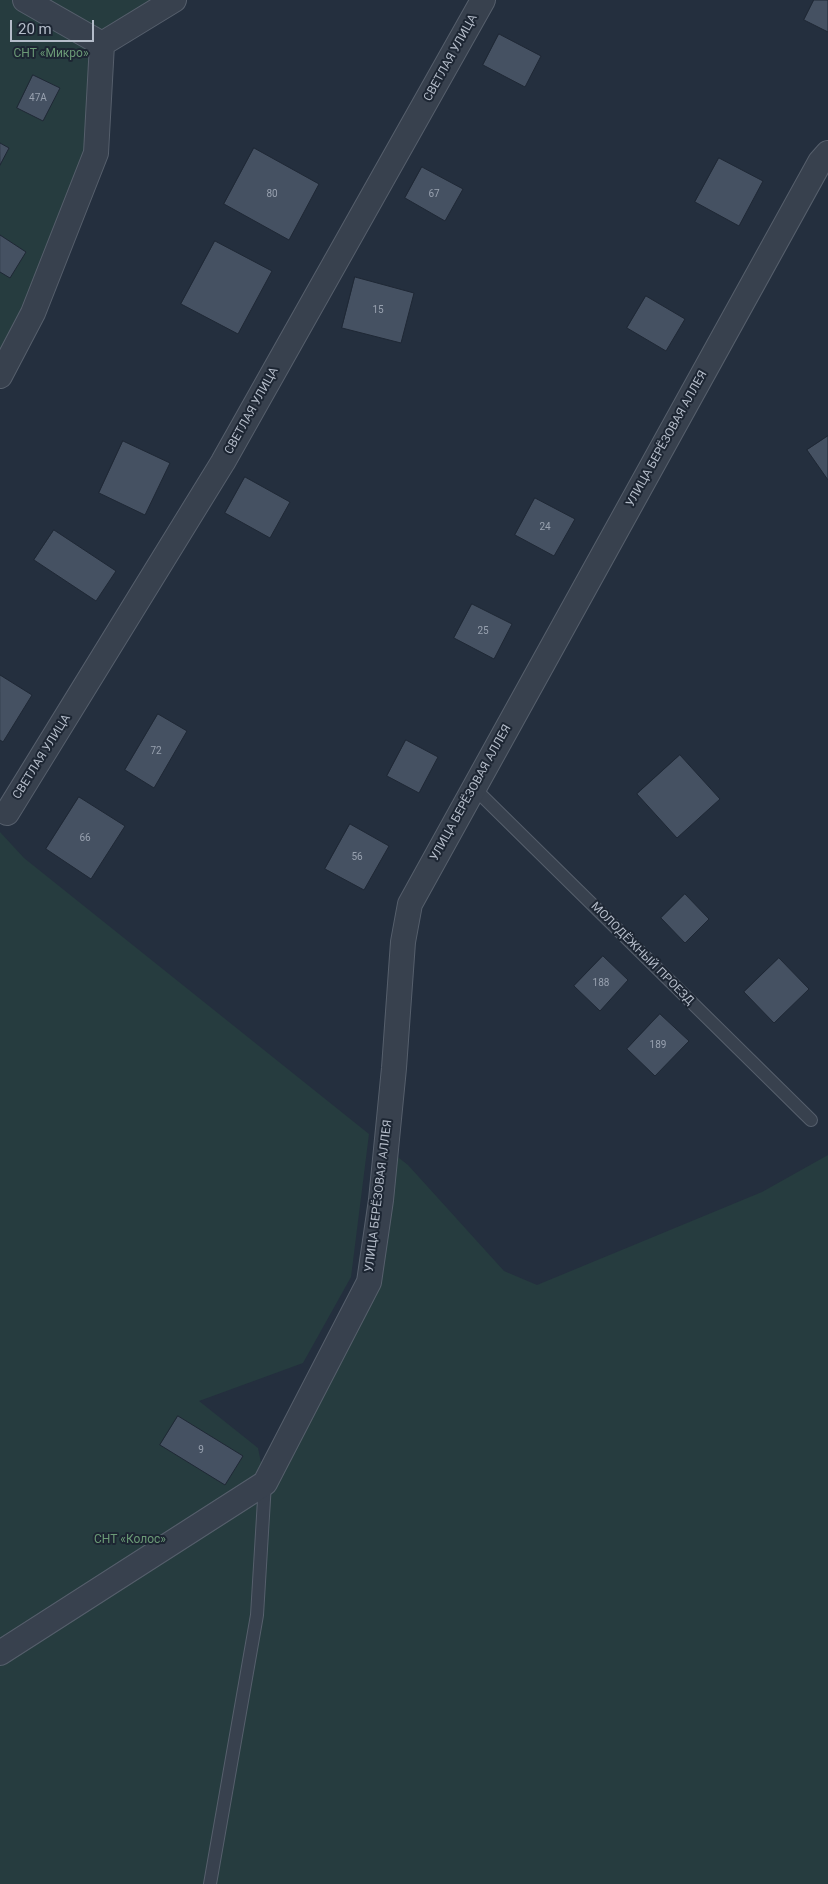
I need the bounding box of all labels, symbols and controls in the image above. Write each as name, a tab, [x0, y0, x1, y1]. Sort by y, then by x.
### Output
scale bar	[12, 10, 96, 42]
street label: СВЕТЛАЯ УЛИЦА	[421, 12, 481, 104]
text: 20 m	[18, 20, 52, 38]
park label: СНТ «Микро»	[13, 47, 89, 61]
house number: 47А	[29, 92, 47, 104]
house number: 80	[266, 188, 278, 200]
house number: 67	[428, 188, 440, 200]
house number: 15	[372, 304, 384, 316]
street label: СВЕТЛАЯ УЛИЦА	[222, 365, 282, 457]
street label: УЛИЦА БЕРЁЗОВАЯ АЛЛЕЯ	[623, 368, 711, 510]
house number: 24	[539, 521, 551, 533]
house number: 25	[477, 625, 489, 637]
street label: СВЕТЛАЯ УЛИЦА	[10, 712, 74, 802]
street label: УЛИЦА БЕРЁЗОВАЯ АЛЛЕЯ	[427, 722, 515, 864]
house number: 72	[150, 745, 162, 757]
house number: 66	[79, 832, 91, 844]
house number: 56	[351, 851, 363, 863]
street label: МОЛОДЁЖНЫЙ ПРОЕЗД	[588, 900, 696, 1008]
house number: 188	[593, 977, 609, 989]
house number: 189	[650, 1039, 666, 1051]
street label: УЛИЦА БЕРЁЗОВАЯ АЛЛЕЯ	[362, 1119, 396, 1273]
house number: 9	[198, 1444, 204, 1456]
park label: СНТ «Колос»	[94, 1533, 166, 1547]

